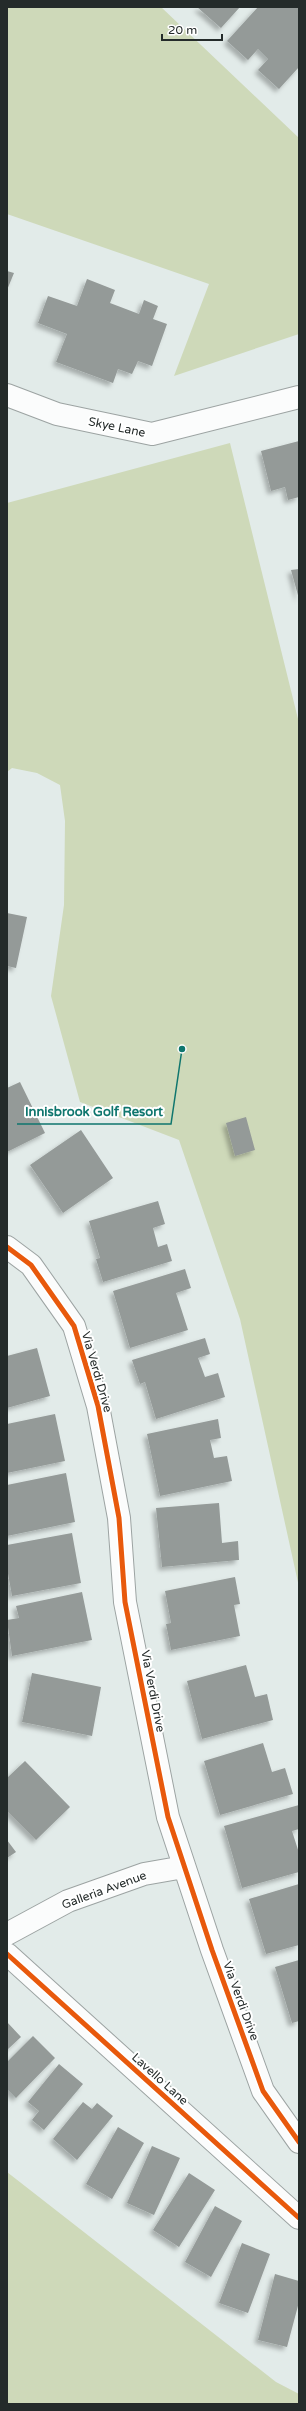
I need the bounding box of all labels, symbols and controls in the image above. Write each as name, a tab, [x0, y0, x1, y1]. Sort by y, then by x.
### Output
scale bar	[162, 16, 222, 42]
text: 20 m	[168, 23, 197, 37]
street label: Skye Lane	[87, 414, 147, 440]
callout: Innisbrook Golf Resort	[17, 1099, 171, 1124]
text: Innisbrook Golf Resort	[25, 1104, 163, 1120]
street label: Via Verdi Drive	[79, 1330, 115, 1414]
street label: Via Verdi Drive	[138, 1649, 168, 1733]
street label: Galleria Avenue	[60, 1868, 148, 1912]
street label: Via Verdi Drive	[220, 1960, 262, 2043]
street label: Lavello Lane	[129, 2050, 191, 2108]

